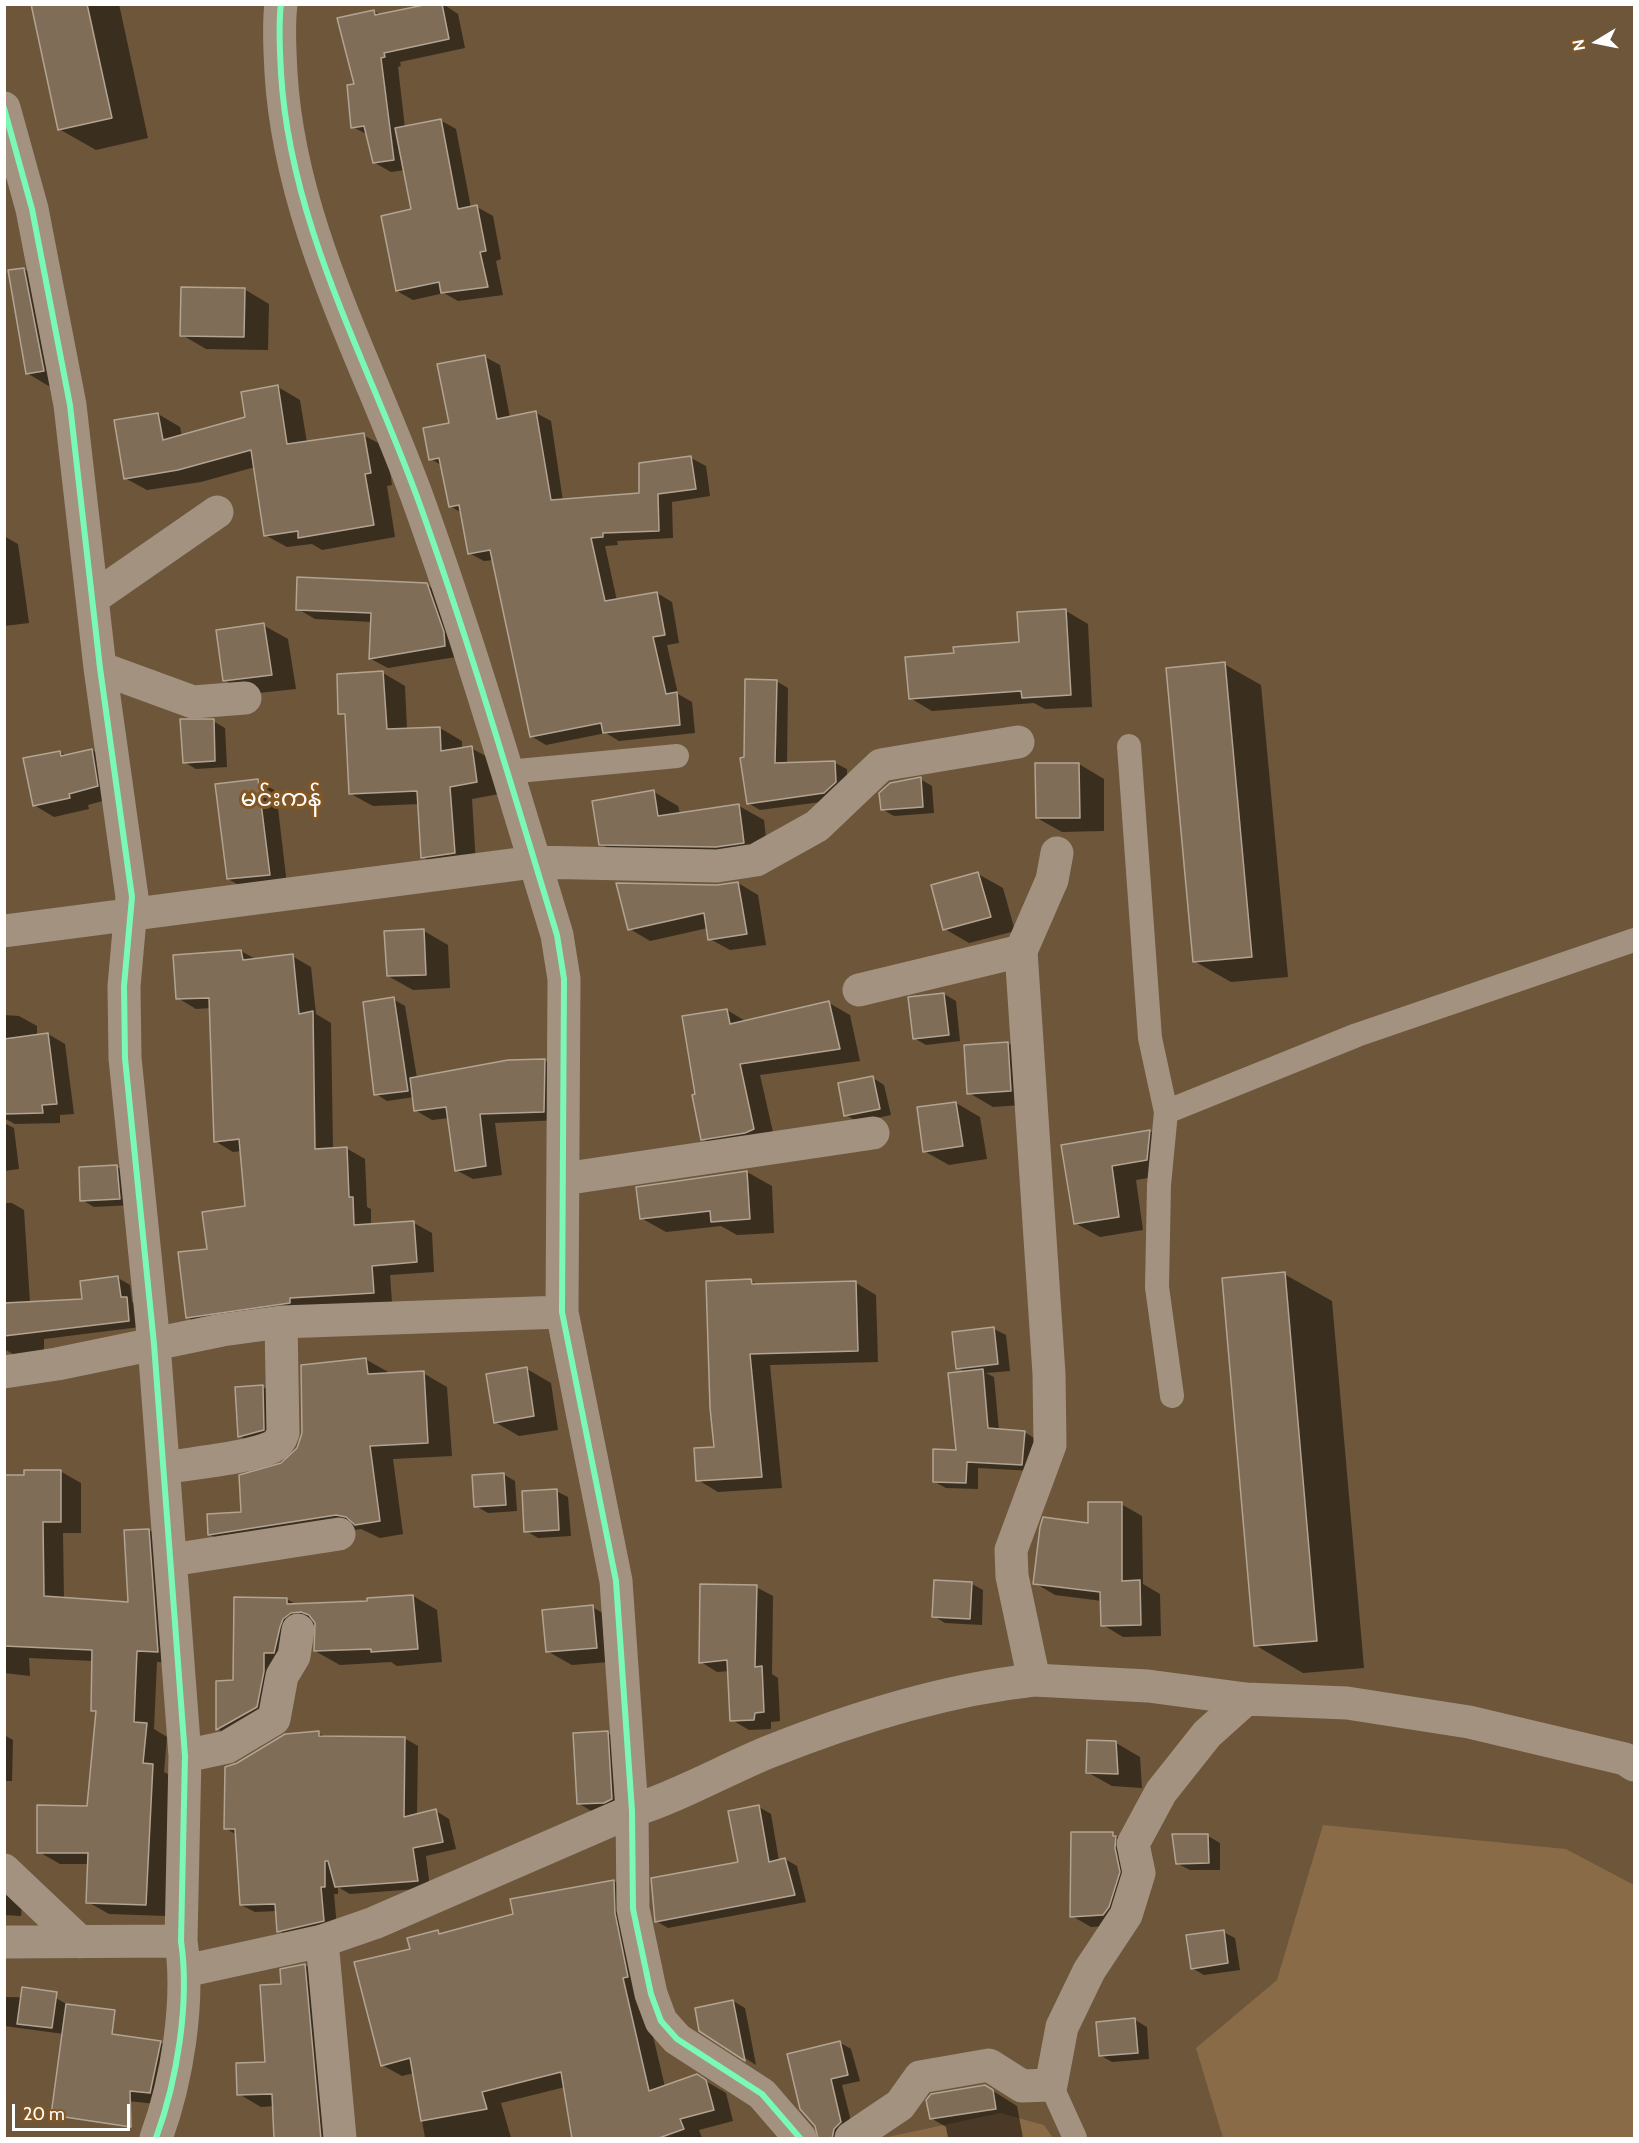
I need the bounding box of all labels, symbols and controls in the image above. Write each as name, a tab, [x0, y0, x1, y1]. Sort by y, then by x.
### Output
north arrow	[1567, 12, 1627, 72]
text: N	[1568, 38, 1589, 52]
district label: မင်းကန်	[241, 785, 321, 813]
scale bar	[15, 2092, 134, 2130]
text: 20 m	[23, 2103, 65, 2125]

